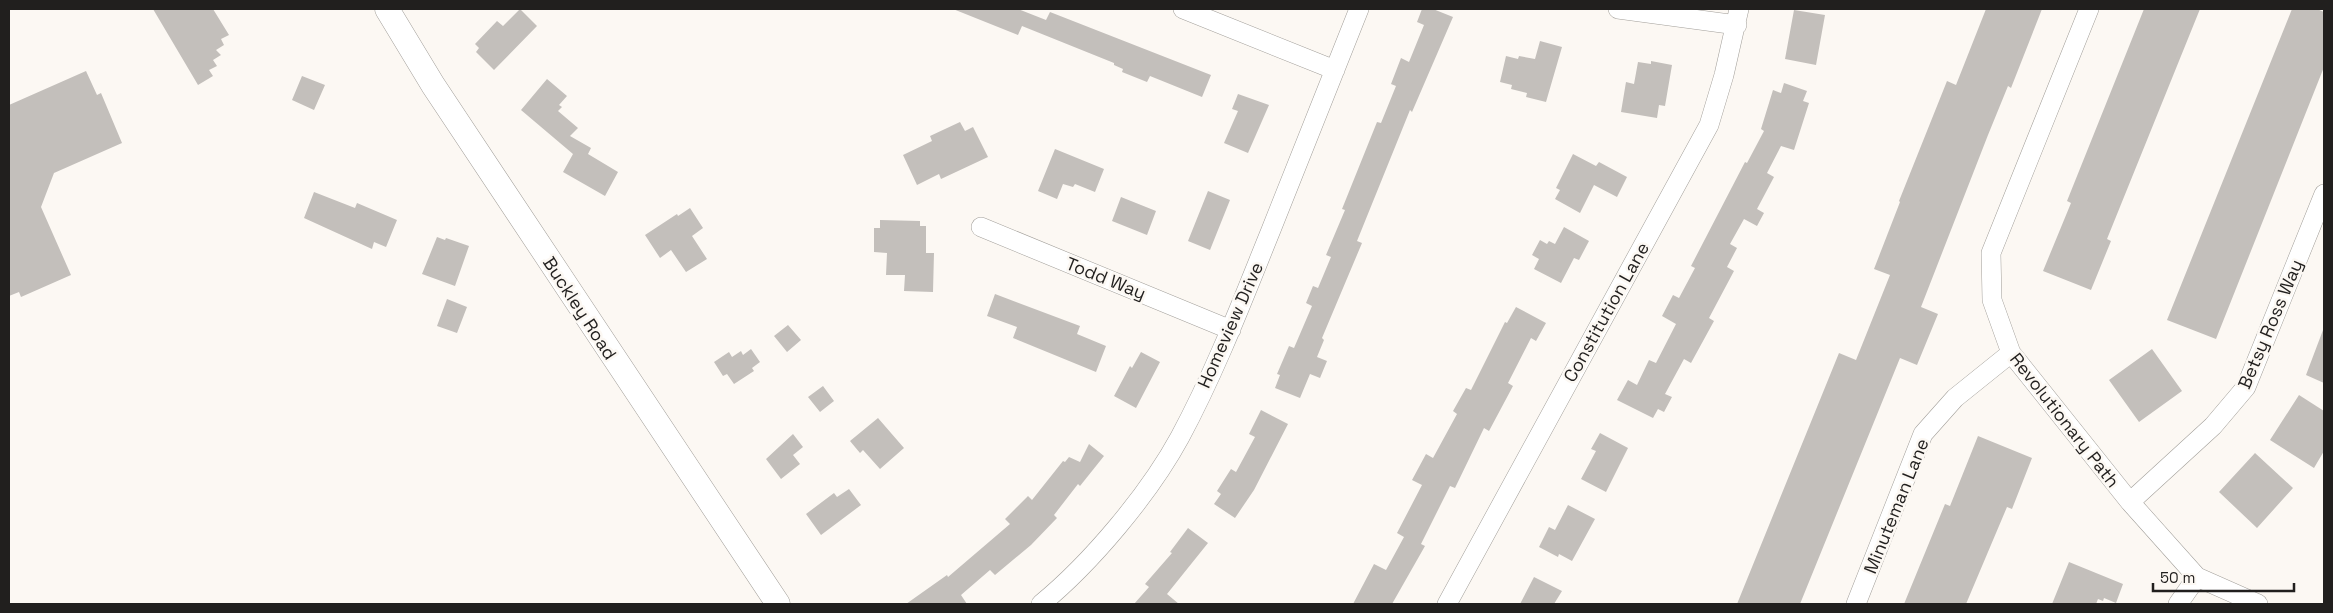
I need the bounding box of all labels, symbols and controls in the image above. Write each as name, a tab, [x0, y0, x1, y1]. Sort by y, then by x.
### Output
street label: Constitution Lane	[1558, 238, 1654, 386]
street label: Buckley Road	[538, 252, 622, 364]
street label: Todd Way	[1063, 252, 1149, 304]
street label: Betsy Ross Way	[2232, 256, 2308, 392]
street label: Homeview Drive	[1192, 258, 1268, 392]
street label: Revolutionary Path	[2005, 348, 2125, 492]
street label: Minuteman Lane	[1858, 435, 1934, 577]
scale bar	[2153, 560, 2294, 592]
text: 50 m	[2160, 568, 2195, 587]

